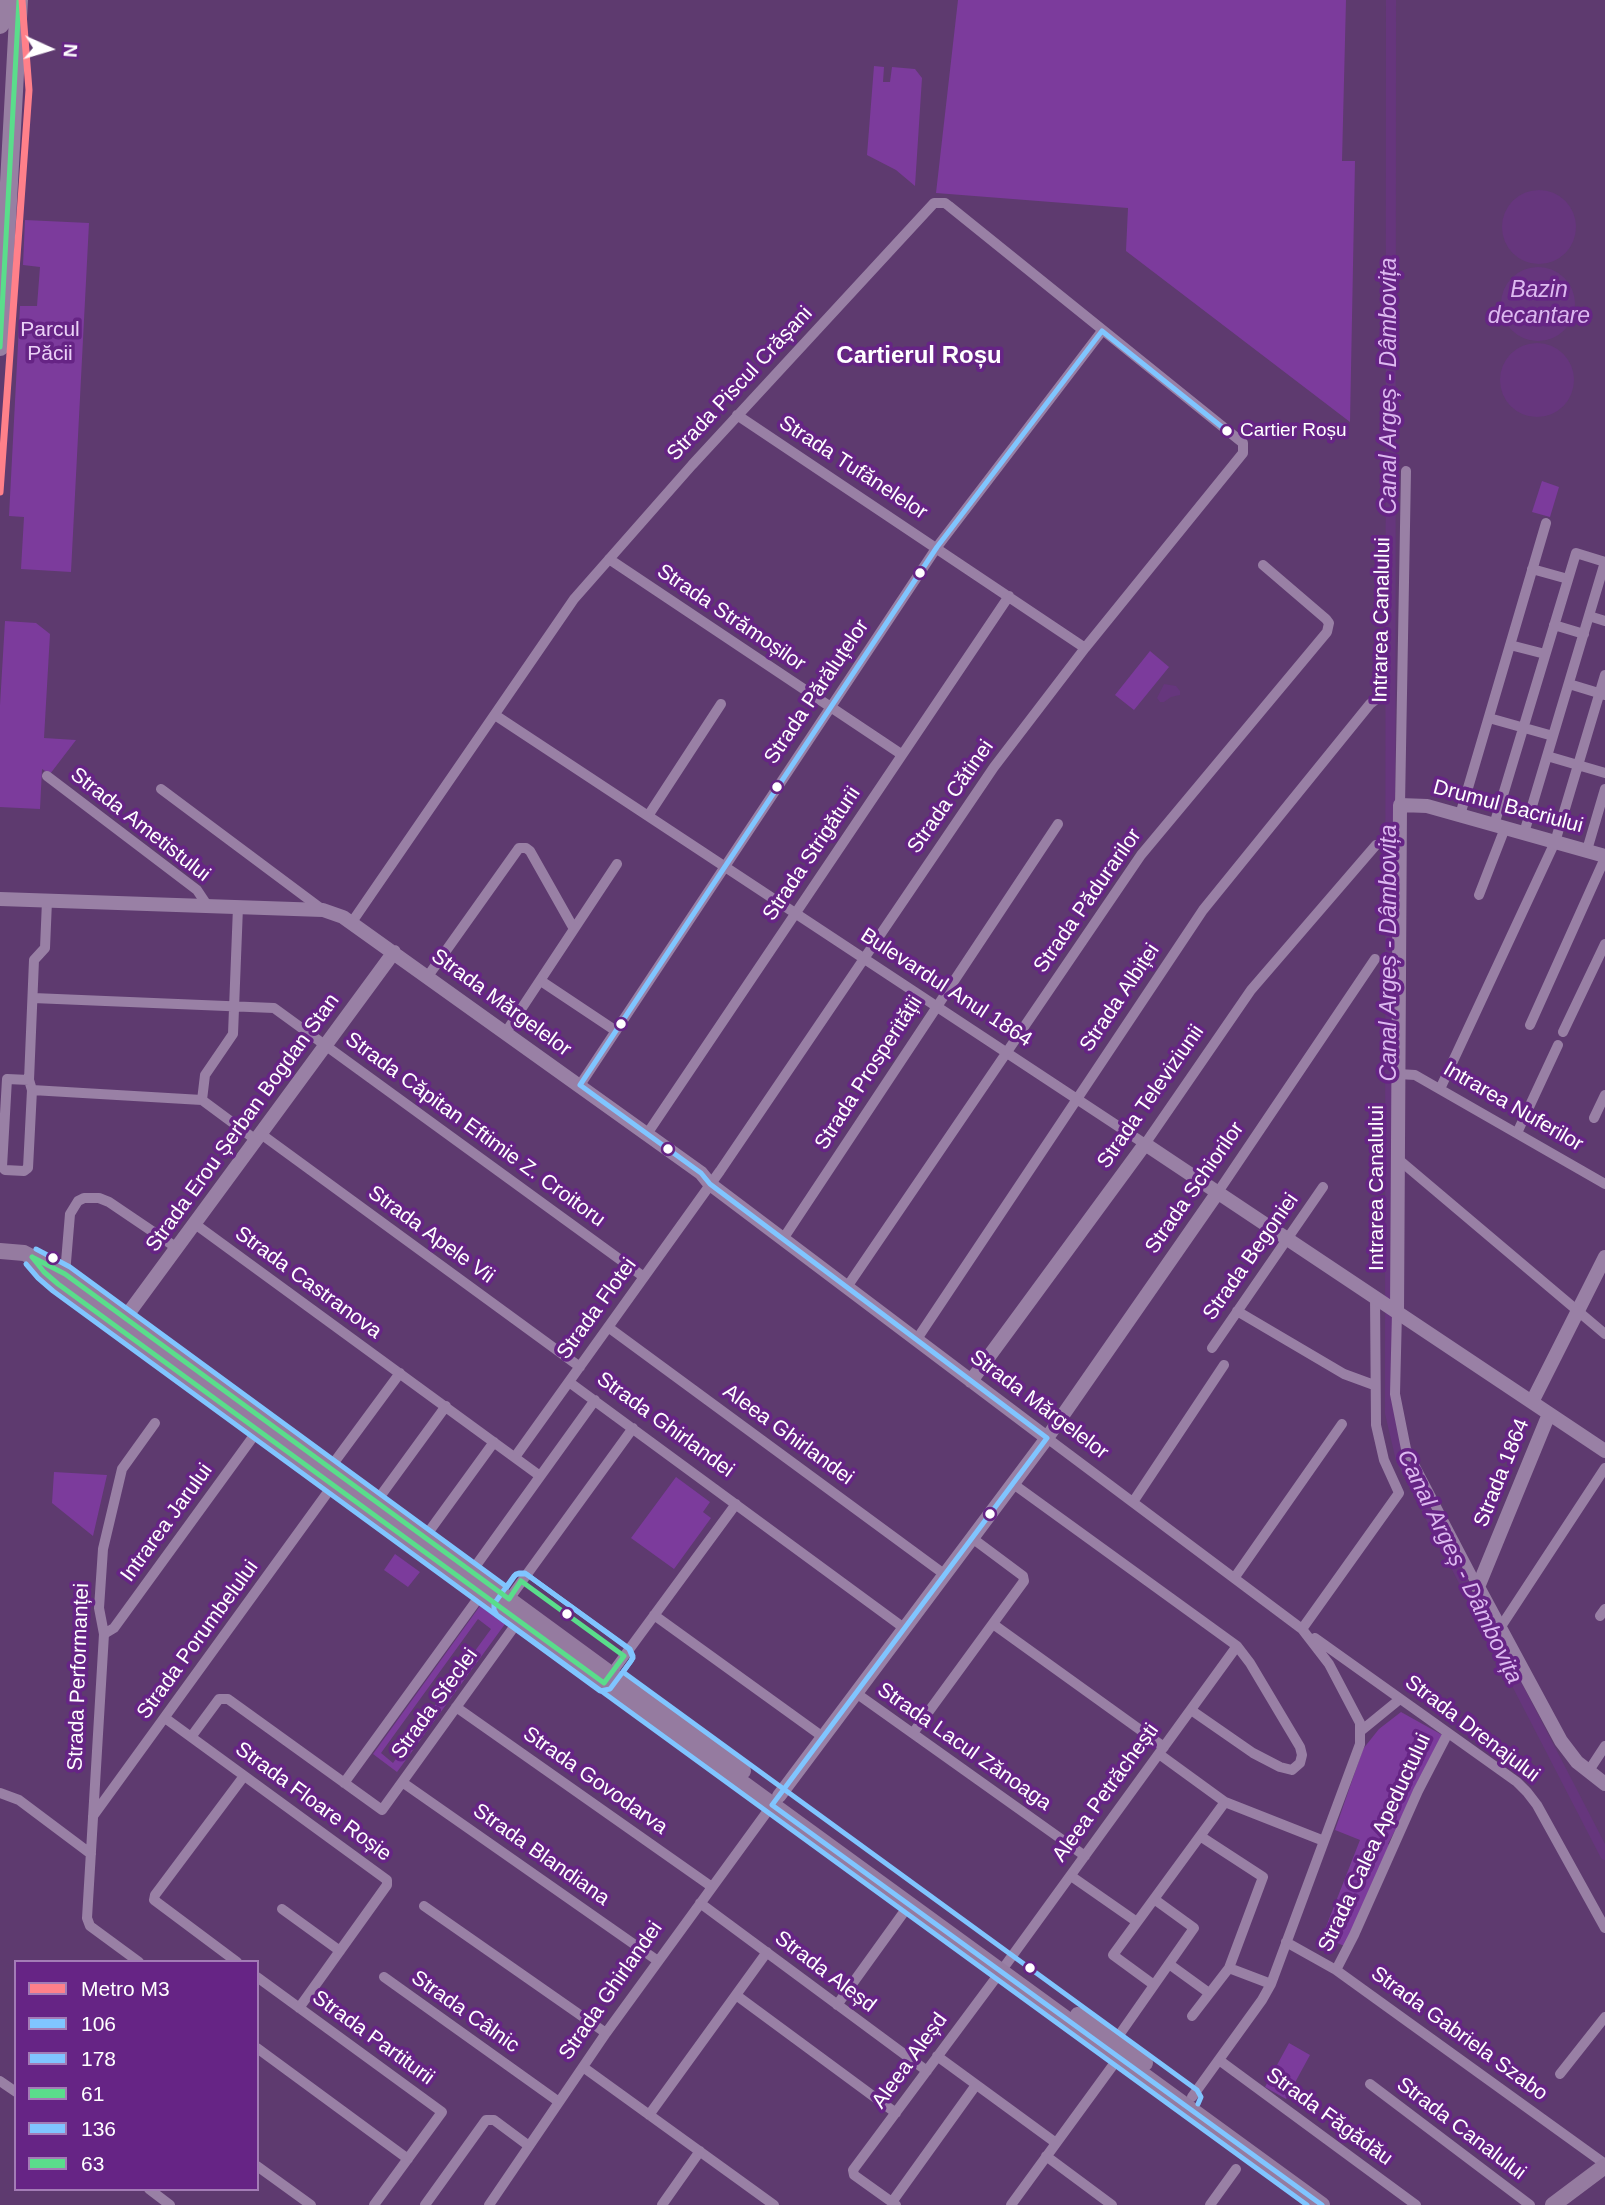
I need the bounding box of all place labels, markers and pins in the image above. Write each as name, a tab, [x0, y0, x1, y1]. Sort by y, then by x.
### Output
place label: Cartier Roșu	[1240, 420, 1347, 442]
marker: Cartier Roșu	[1220, 424, 1234, 438]
unlabelled marker	[913, 566, 927, 580]
unlabelled marker	[770, 780, 784, 794]
unlabelled marker	[614, 1017, 628, 1031]
unlabelled marker	[661, 1142, 675, 1156]
unlabelled marker	[46, 1251, 60, 1265]
unlabelled marker	[983, 1507, 997, 1521]
unlabelled marker	[560, 1607, 574, 1621]
unlabelled marker	[1023, 1961, 1037, 1975]

